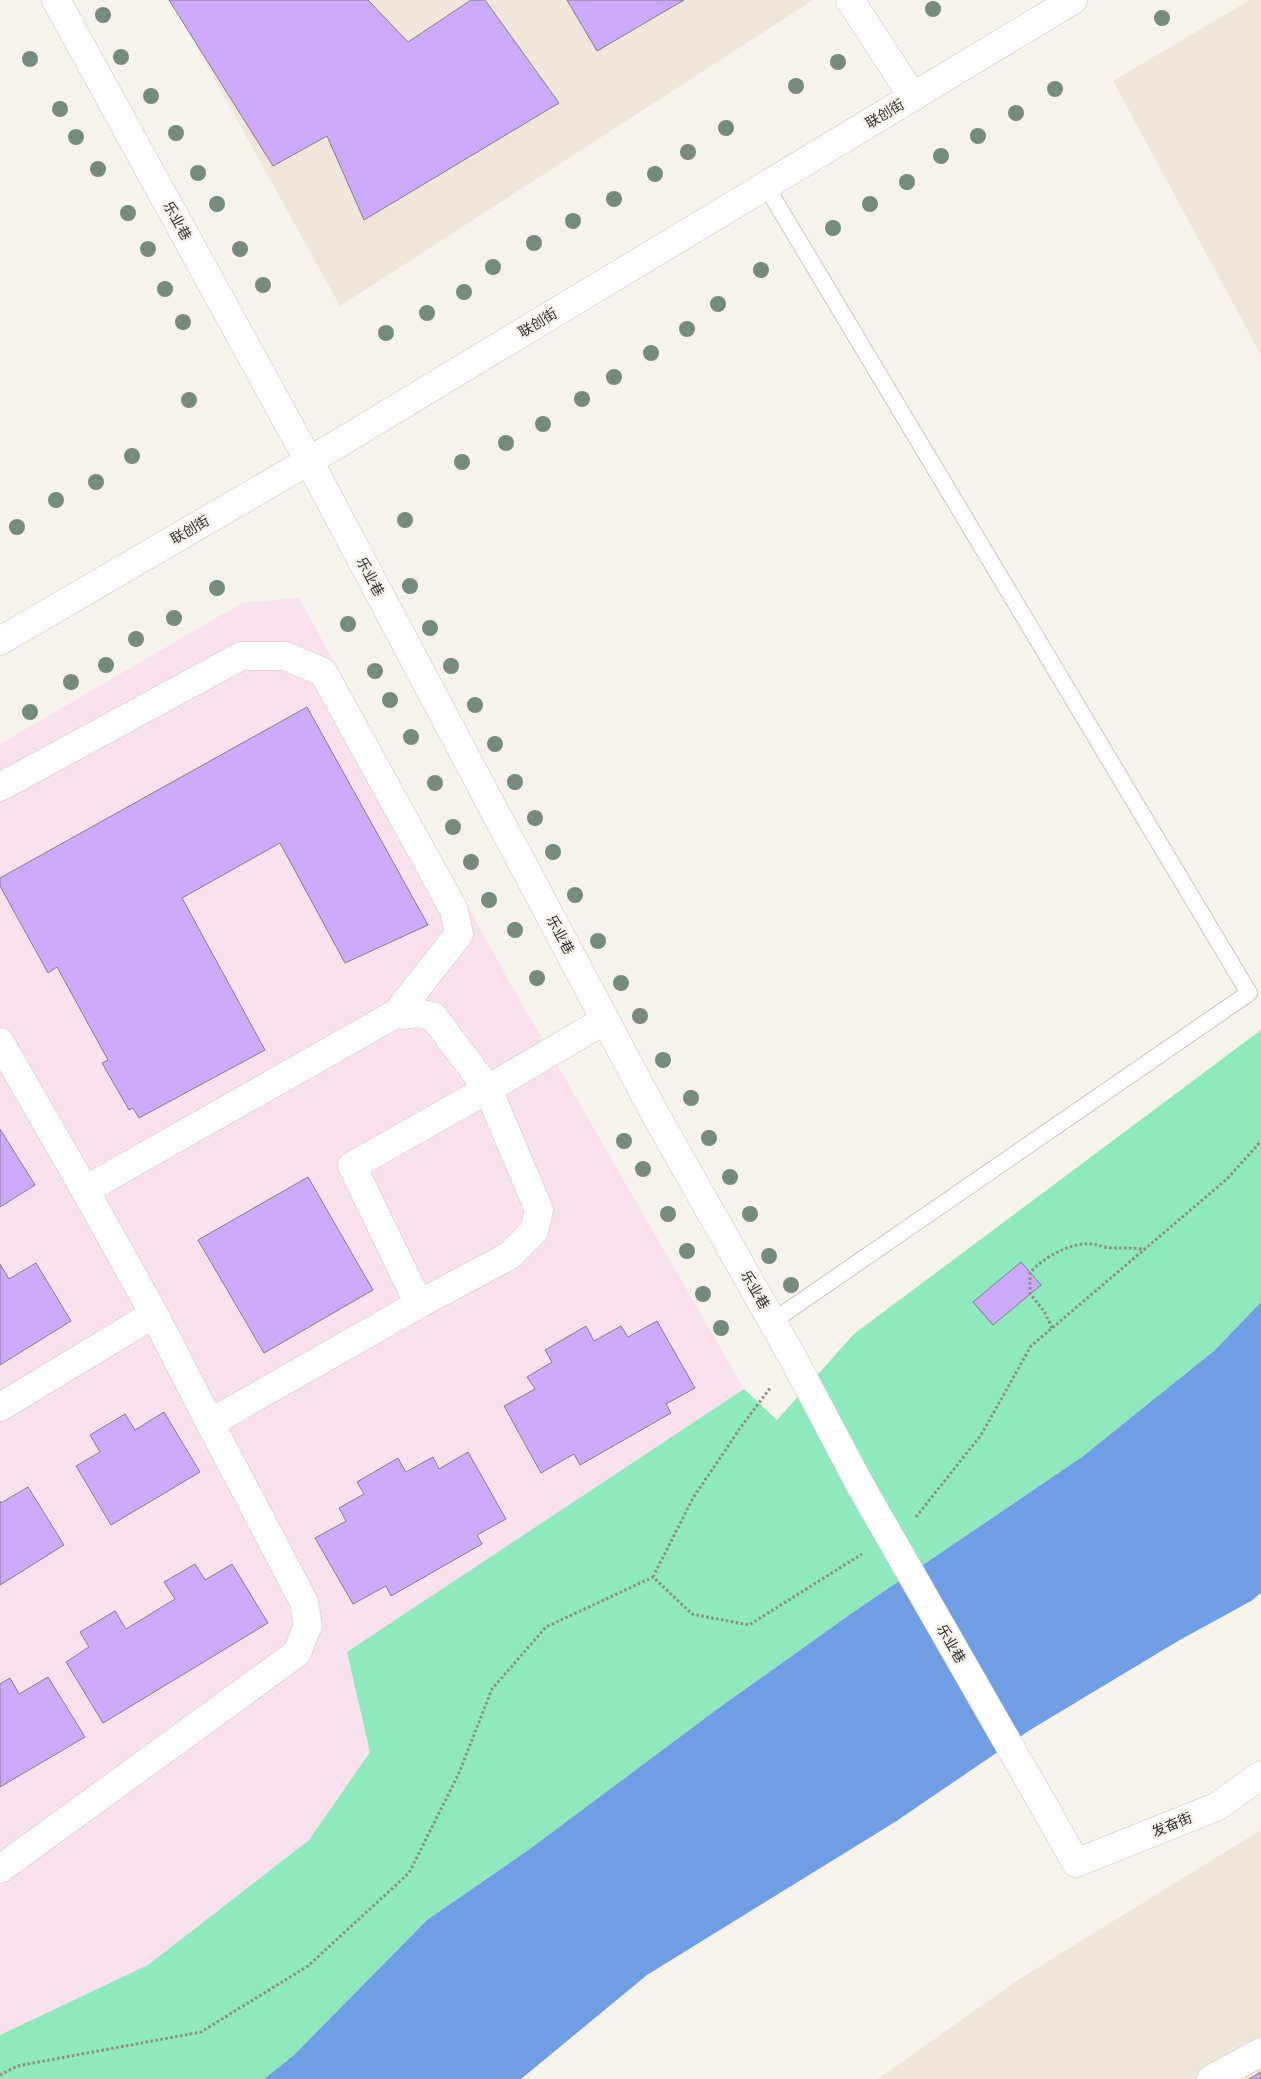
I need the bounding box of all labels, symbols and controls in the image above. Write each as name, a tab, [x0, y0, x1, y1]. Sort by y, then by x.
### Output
street label: 联创街	[863, 96, 907, 132]
street label: 乐业巷	[159, 199, 195, 243]
street label: 联创街	[516, 305, 560, 341]
street label: 联创街	[168, 512, 212, 548]
street label: 乐业巷	[353, 554, 387, 600]
street label: 乐业巷	[543, 912, 577, 958]
street label: 乐业巷	[737, 1268, 773, 1312]
street label: 乐业巷	[933, 1622, 969, 1666]
street label: 发奋街	[1149, 1809, 1195, 1841]

